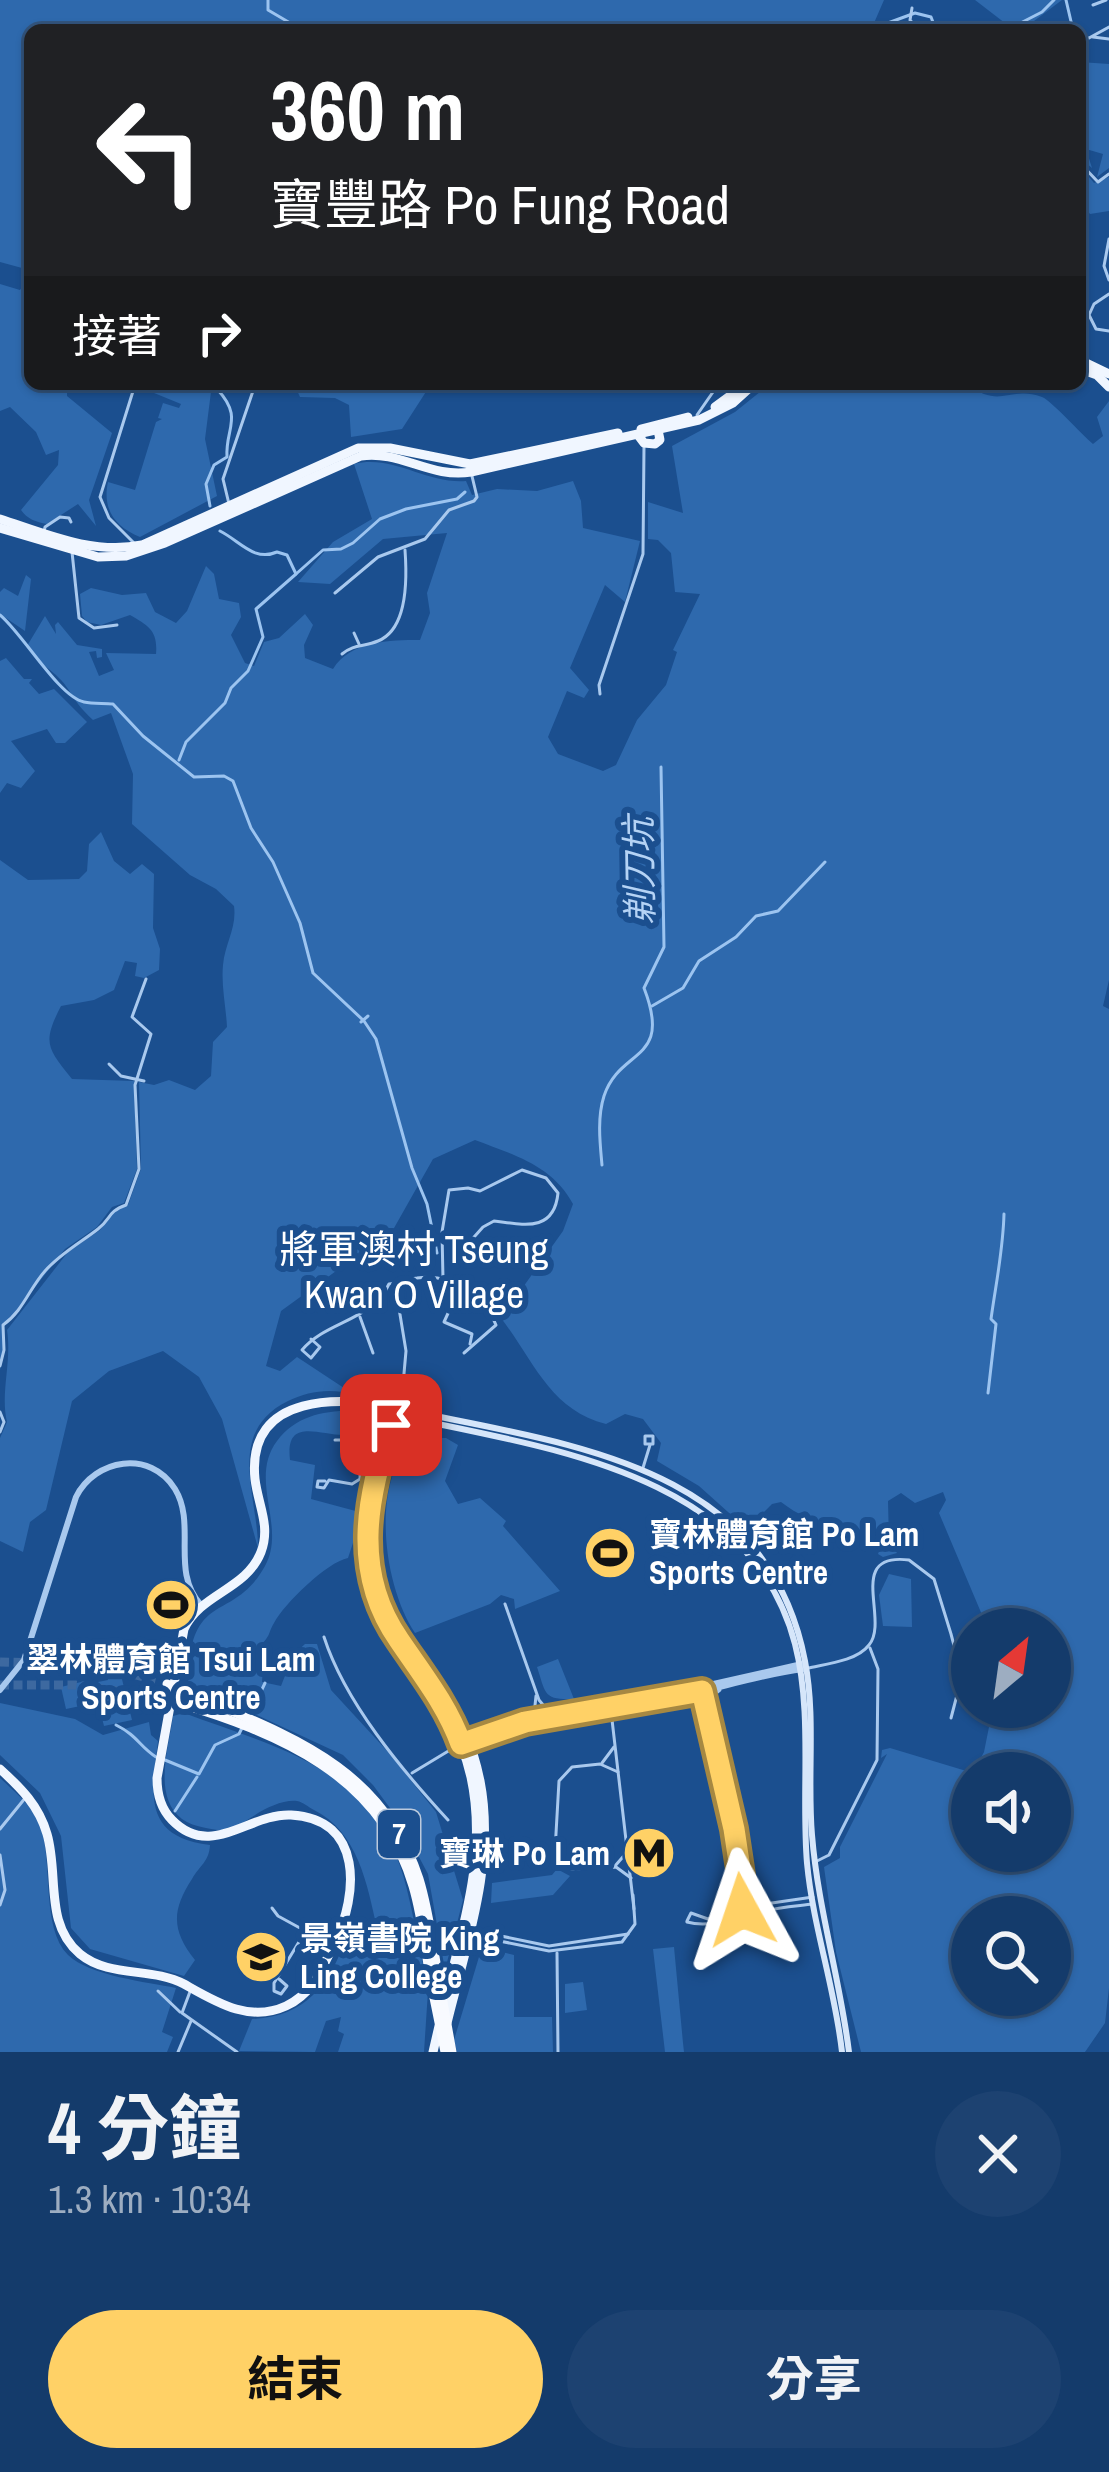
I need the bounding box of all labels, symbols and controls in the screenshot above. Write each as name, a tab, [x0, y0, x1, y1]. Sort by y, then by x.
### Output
text: 360 m	[270, 53, 465, 166]
icon: left	[72, 72, 228, 228]
text: 寶豐路 Po Fung Road	[270, 168, 730, 241]
icon: right	[186, 300, 252, 366]
text: 接著	[72, 305, 162, 366]
water label: 剃刀坑	[614, 812, 664, 925]
district label: 將軍澳村 Tseung Kwan O Village	[280, 1223, 549, 1320]
pin	[340, 1374, 442, 1476]
icon: arrive	[358, 1392, 424, 1458]
place label: 寶林體育館 Po Lam Sports Centre	[649, 1512, 919, 1594]
sports icon: 寶林體育館 Po Lam Sports Centre	[582, 1525, 638, 1581]
sports icon: 翠林體育館 Tsui Lam Sports Centre	[143, 1577, 199, 1633]
north arrow	[951, 1608, 1071, 1728]
map controls	[951, 1608, 1071, 2016]
place label: 翠林體育館 Tsui Lam Sports Centre	[26, 1637, 316, 1719]
button: sound	[951, 1752, 1071, 1872]
road number: 7	[378, 1810, 420, 1858]
metro station icon: 寶琳 Po Lam	[621, 1825, 677, 1881]
place label: 寶琳 Po Lam	[439, 1831, 610, 1875]
position arrow	[679, 1847, 805, 1973]
button: search	[951, 1896, 1071, 2016]
place label: 景嶺書院 King Ling College	[300, 1916, 500, 1998]
school or university icon: 景嶺書院 King Ling College	[233, 1929, 289, 1985]
text: 4 分鐘	[48, 2079, 241, 2176]
button: close	[935, 2091, 1061, 2217]
text: 1.3 km · 10:34	[48, 2173, 251, 2225]
button: 結束	[48, 2310, 543, 2448]
button: 分享	[567, 2310, 1061, 2448]

